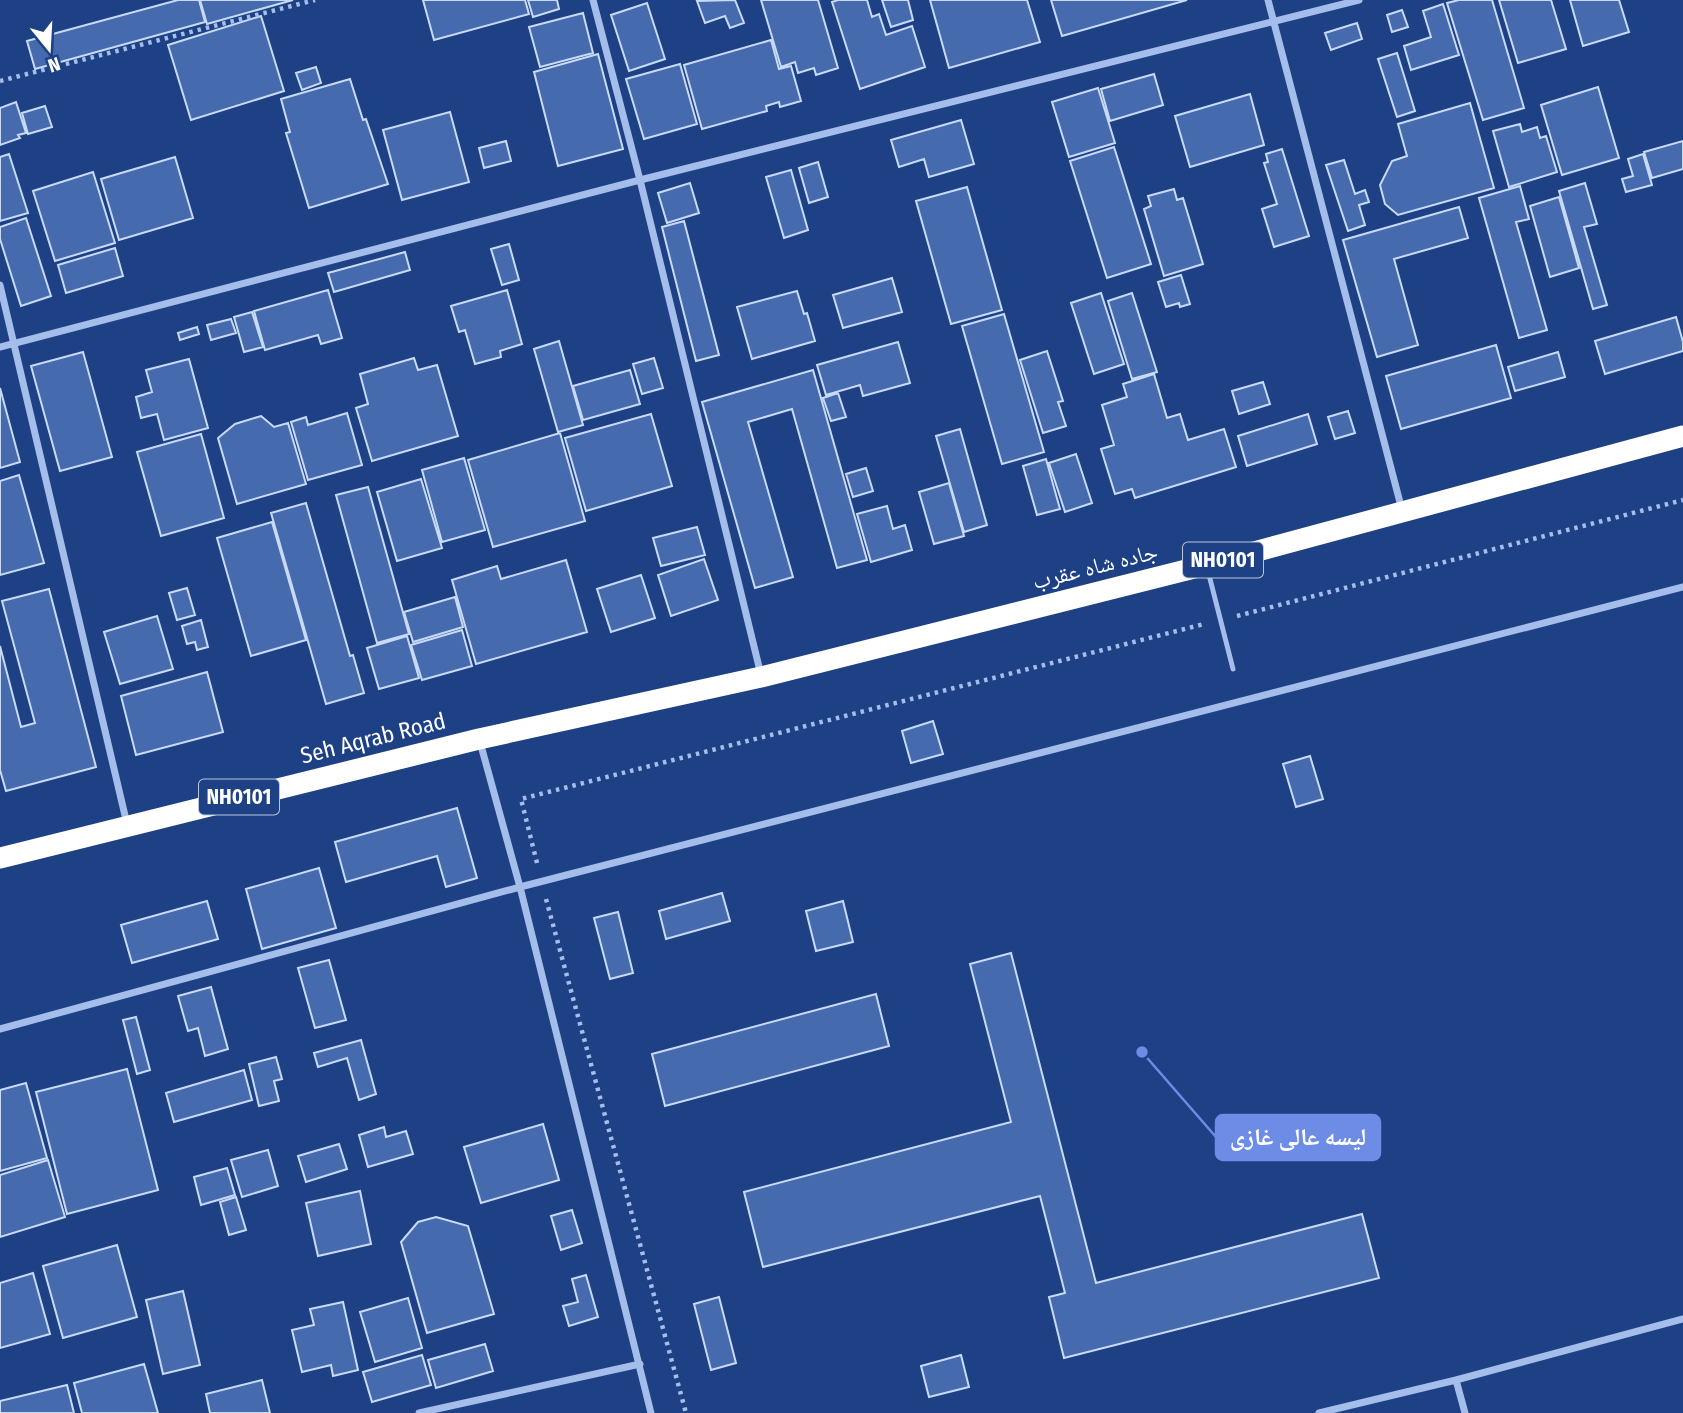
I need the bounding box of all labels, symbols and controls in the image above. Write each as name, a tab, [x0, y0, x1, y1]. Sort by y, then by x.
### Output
north arrow	[14, 14, 84, 84]
text: N	[45, 52, 63, 77]
street label: جاده شاه عقرب	[1029, 537, 1161, 595]
road number: NH0101	[1183, 542, 1263, 578]
street label: Seh Aqrab Road	[298, 706, 448, 770]
road number: NH0101	[199, 780, 279, 814]
callout: لیسه عالی غازی	[1216, 1115, 1380, 1160]
text: لیسه عالی غازی	[1230, 1123, 1366, 1151]

